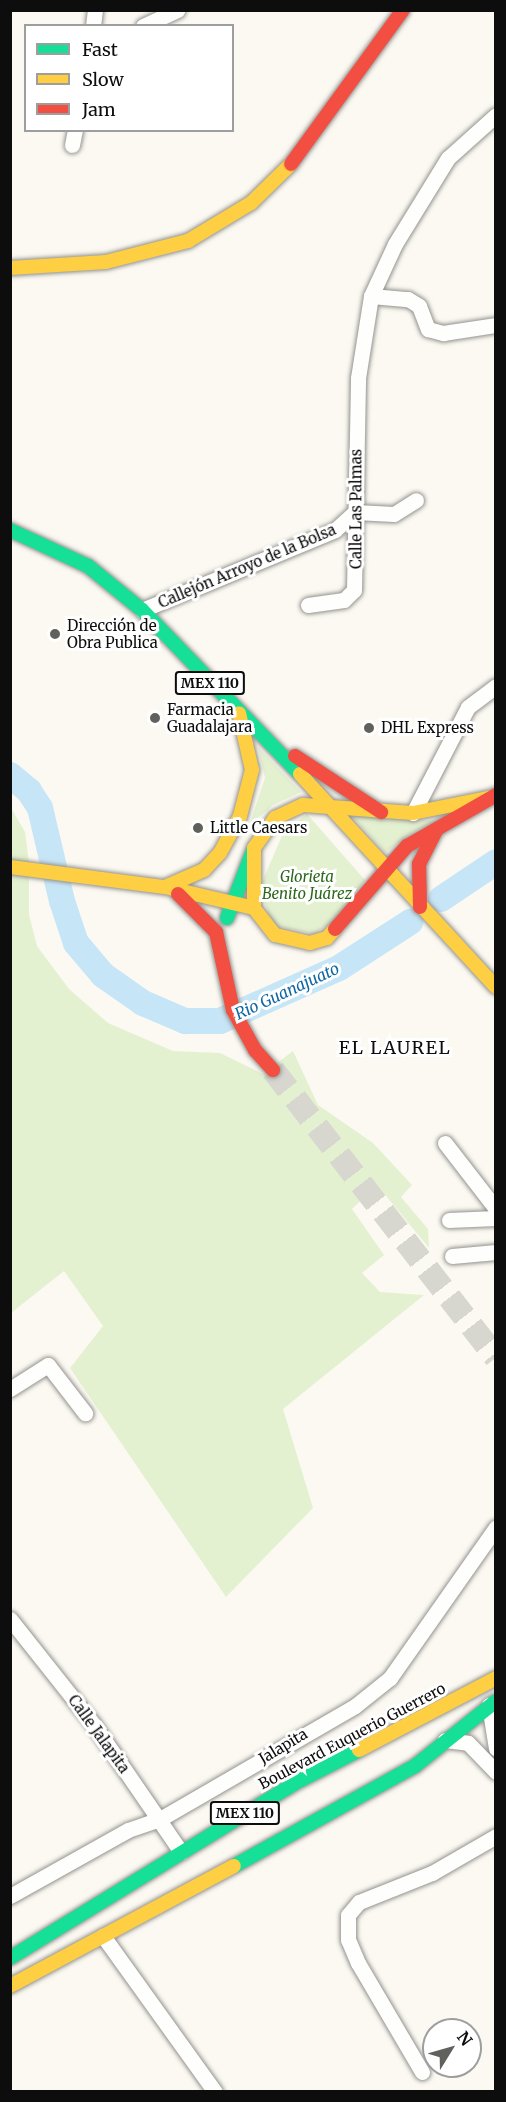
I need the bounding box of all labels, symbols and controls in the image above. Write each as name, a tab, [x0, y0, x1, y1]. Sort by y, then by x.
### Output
legend	[24, 24, 234, 132]
text: Fast	[82, 38, 118, 61]
text: Slow	[82, 68, 124, 91]
text: Jam	[82, 98, 116, 121]
street label: Calle Las Palmas	[347, 449, 365, 569]
street label: Callejón Arroyo de la Bolsa	[155, 520, 339, 612]
place label: Dirección de Obra Publica	[67, 616, 158, 651]
marker: Dirección de Obra Publica	[48, 627, 62, 641]
road number: MEX 110	[174, 672, 246, 694]
place label: Farmacia Guadalajara	[167, 700, 252, 735]
marker: Farmacia Guadalajara	[148, 711, 162, 725]
place label: DHL Express	[381, 719, 474, 737]
marker: DHL Express	[362, 721, 376, 735]
place label: Little Caesars	[210, 819, 307, 837]
marker: Little Caesars	[191, 821, 205, 835]
park label: Glorieta Benito Juárez	[262, 867, 352, 902]
water label: Rio Guanajuato	[232, 958, 342, 1024]
district label: EL LAUREL	[339, 1037, 451, 1059]
street label: Boulevard Euquerio Guerrero	[255, 1679, 449, 1793]
street label: Calle Jalapita	[65, 1691, 133, 1777]
street label: Jalapita	[255, 1724, 311, 1768]
road number: MEX 110	[209, 1802, 281, 1824]
north arrow	[422, 2018, 482, 2078]
text: N	[453, 2027, 477, 2049]

